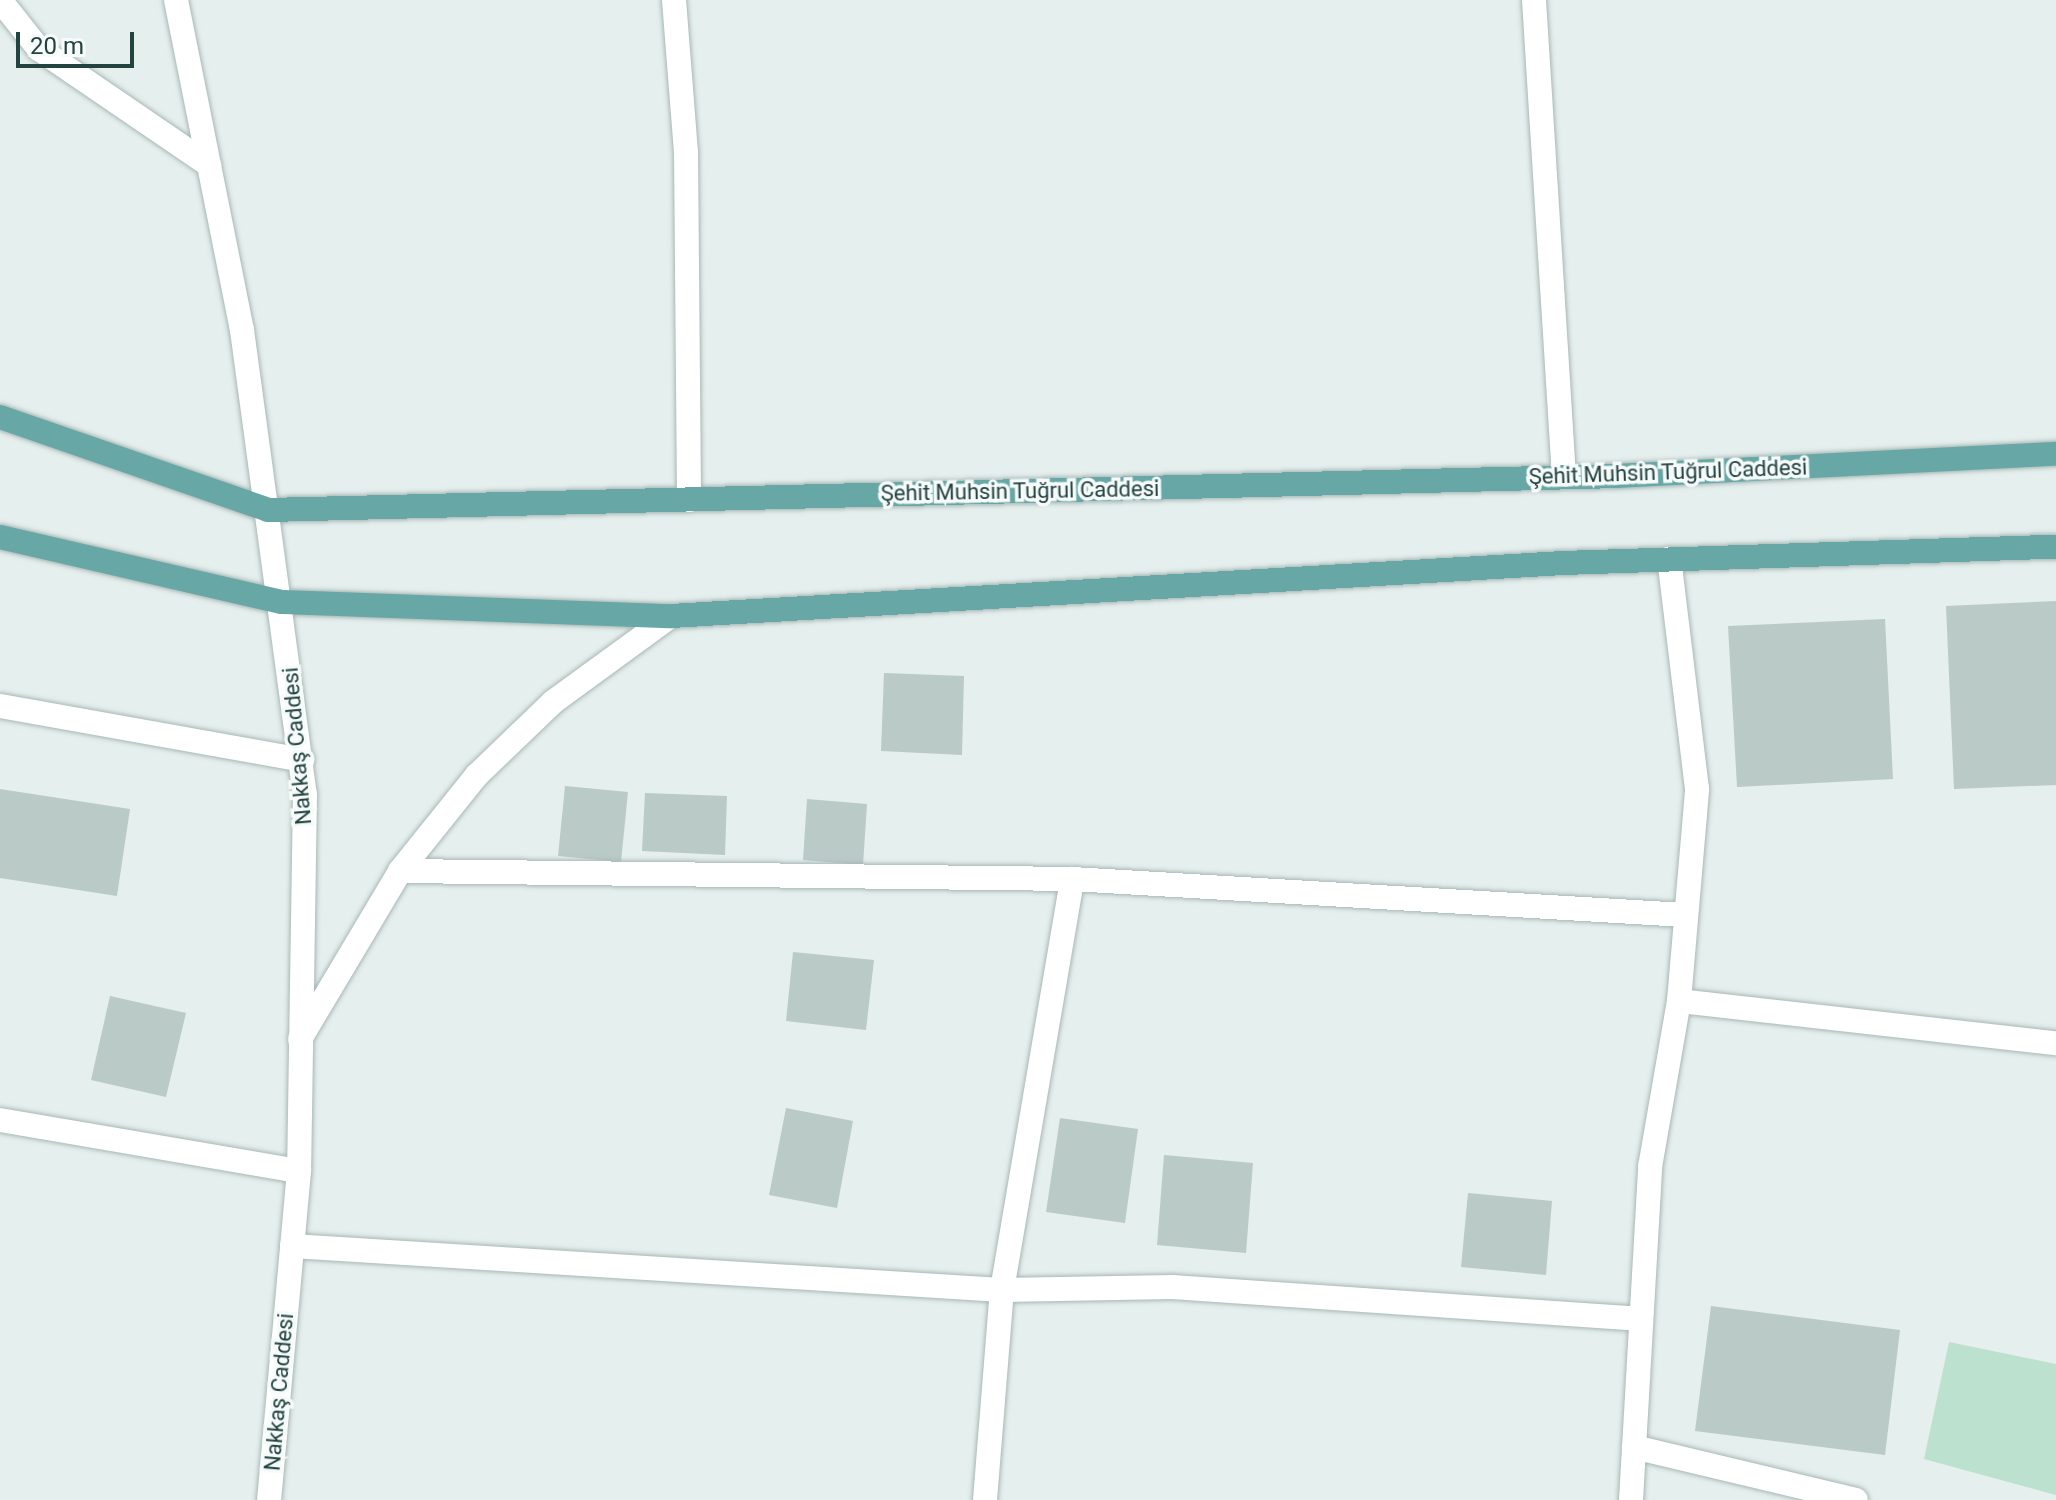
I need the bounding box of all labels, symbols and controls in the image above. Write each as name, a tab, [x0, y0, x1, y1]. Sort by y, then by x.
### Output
scale bar	[20, 16, 138, 66]
text: 20 m	[30, 32, 84, 60]
street label: Şehit Muhsin Tuğrul Caddesi	[1528, 454, 1808, 490]
street label: Şehit Muhsin Tuğrul Caddesi	[880, 475, 1160, 507]
street label: Nakkaş Caddesi	[277, 666, 317, 826]
street label: Nakkaş Caddesi	[259, 1312, 299, 1472]

